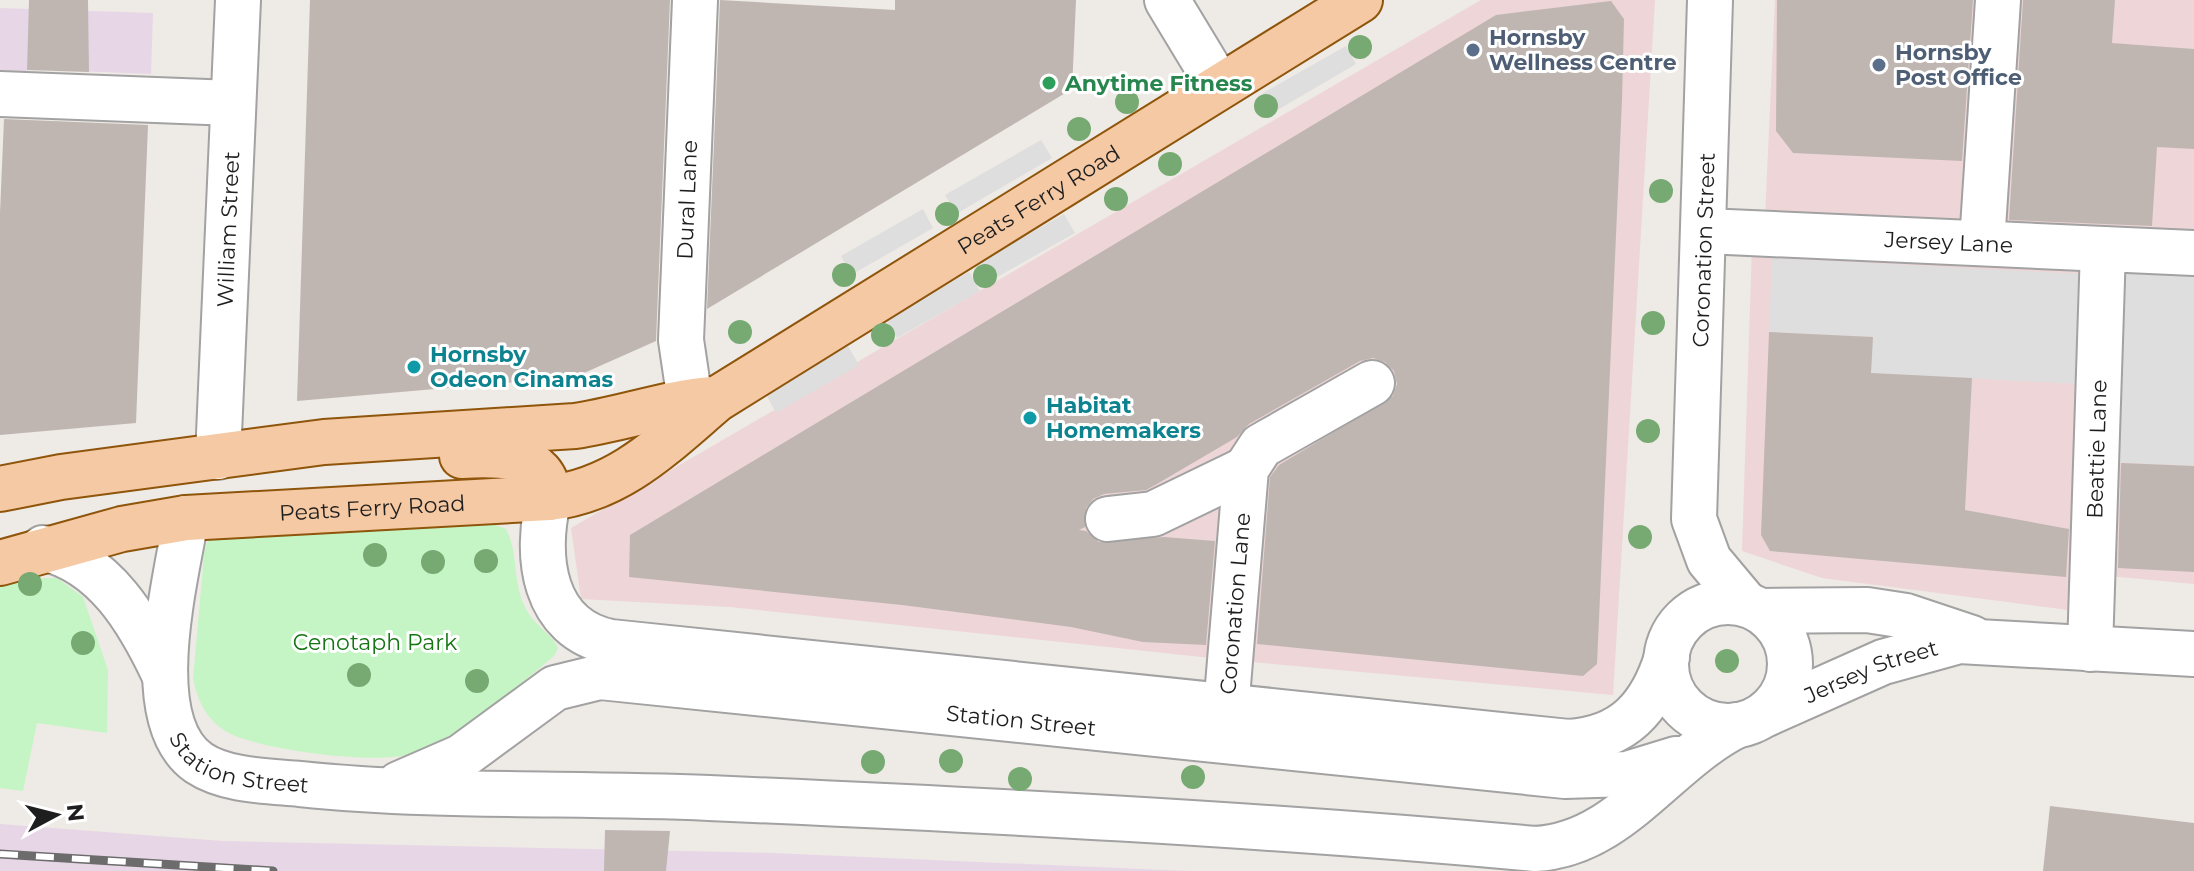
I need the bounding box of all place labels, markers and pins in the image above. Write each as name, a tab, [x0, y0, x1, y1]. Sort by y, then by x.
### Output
place label: Hornsby Wellness Centre	[1489, 24, 1677, 76]
place label: Hornsby Post Office	[1895, 39, 2022, 91]
marker: Hornsby Wellness Centre	[1464, 41, 1482, 59]
marker: Hornsby Post Office	[1870, 56, 1888, 74]
place label: Anytime Fitness	[1064, 70, 1253, 97]
marker: Anytime Fitness	[1040, 74, 1058, 92]
place label: Hornsby Odeon Cinamas	[430, 341, 613, 393]
marker: Hornsby Odeon Cinamas	[405, 358, 423, 376]
place label: Habitat Homemakers	[1046, 392, 1201, 444]
marker: Habitat Homemakers	[1021, 409, 1039, 427]

